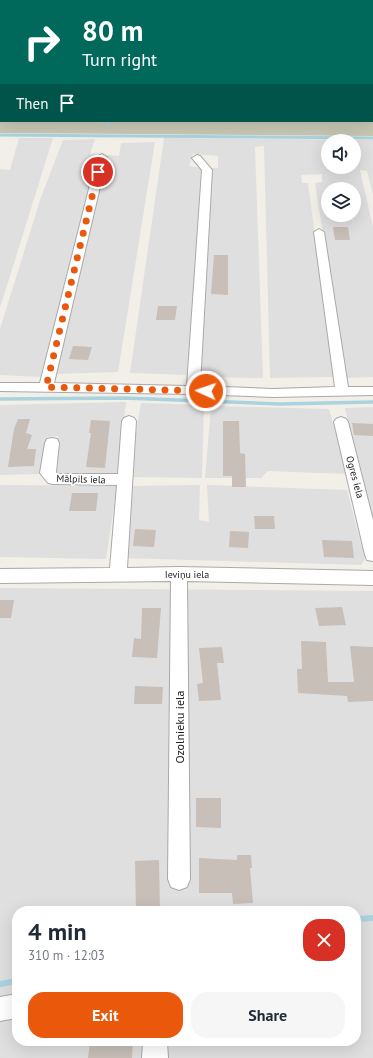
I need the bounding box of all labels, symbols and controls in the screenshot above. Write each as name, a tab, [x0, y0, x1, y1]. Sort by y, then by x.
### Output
text: 80 m	[82, 12, 143, 49]
icon: right	[16, 16, 68, 68]
text: Turn right	[82, 48, 157, 71]
icon: arrive	[56, 92, 78, 114]
text: Then	[16, 94, 48, 113]
map controls	[321, 134, 361, 222]
button: sound	[321, 134, 361, 174]
pin	[81, 155, 115, 189]
icon: arrive	[87, 161, 109, 183]
button: layers	[321, 182, 361, 222]
position arrow	[185, 370, 227, 412]
street label: Ogres iela	[343, 454, 367, 500]
street label: Mālpils iela	[56, 472, 106, 486]
street label: Ieviņu iela	[165, 568, 209, 581]
street label: Ozolnieku iela	[172, 690, 187, 764]
text: 4 min	[28, 916, 87, 947]
button: close	[303, 919, 345, 961]
text: 310 m · 12:03	[28, 947, 105, 964]
button: Exit	[28, 992, 183, 1038]
button: Share	[191, 992, 345, 1038]

